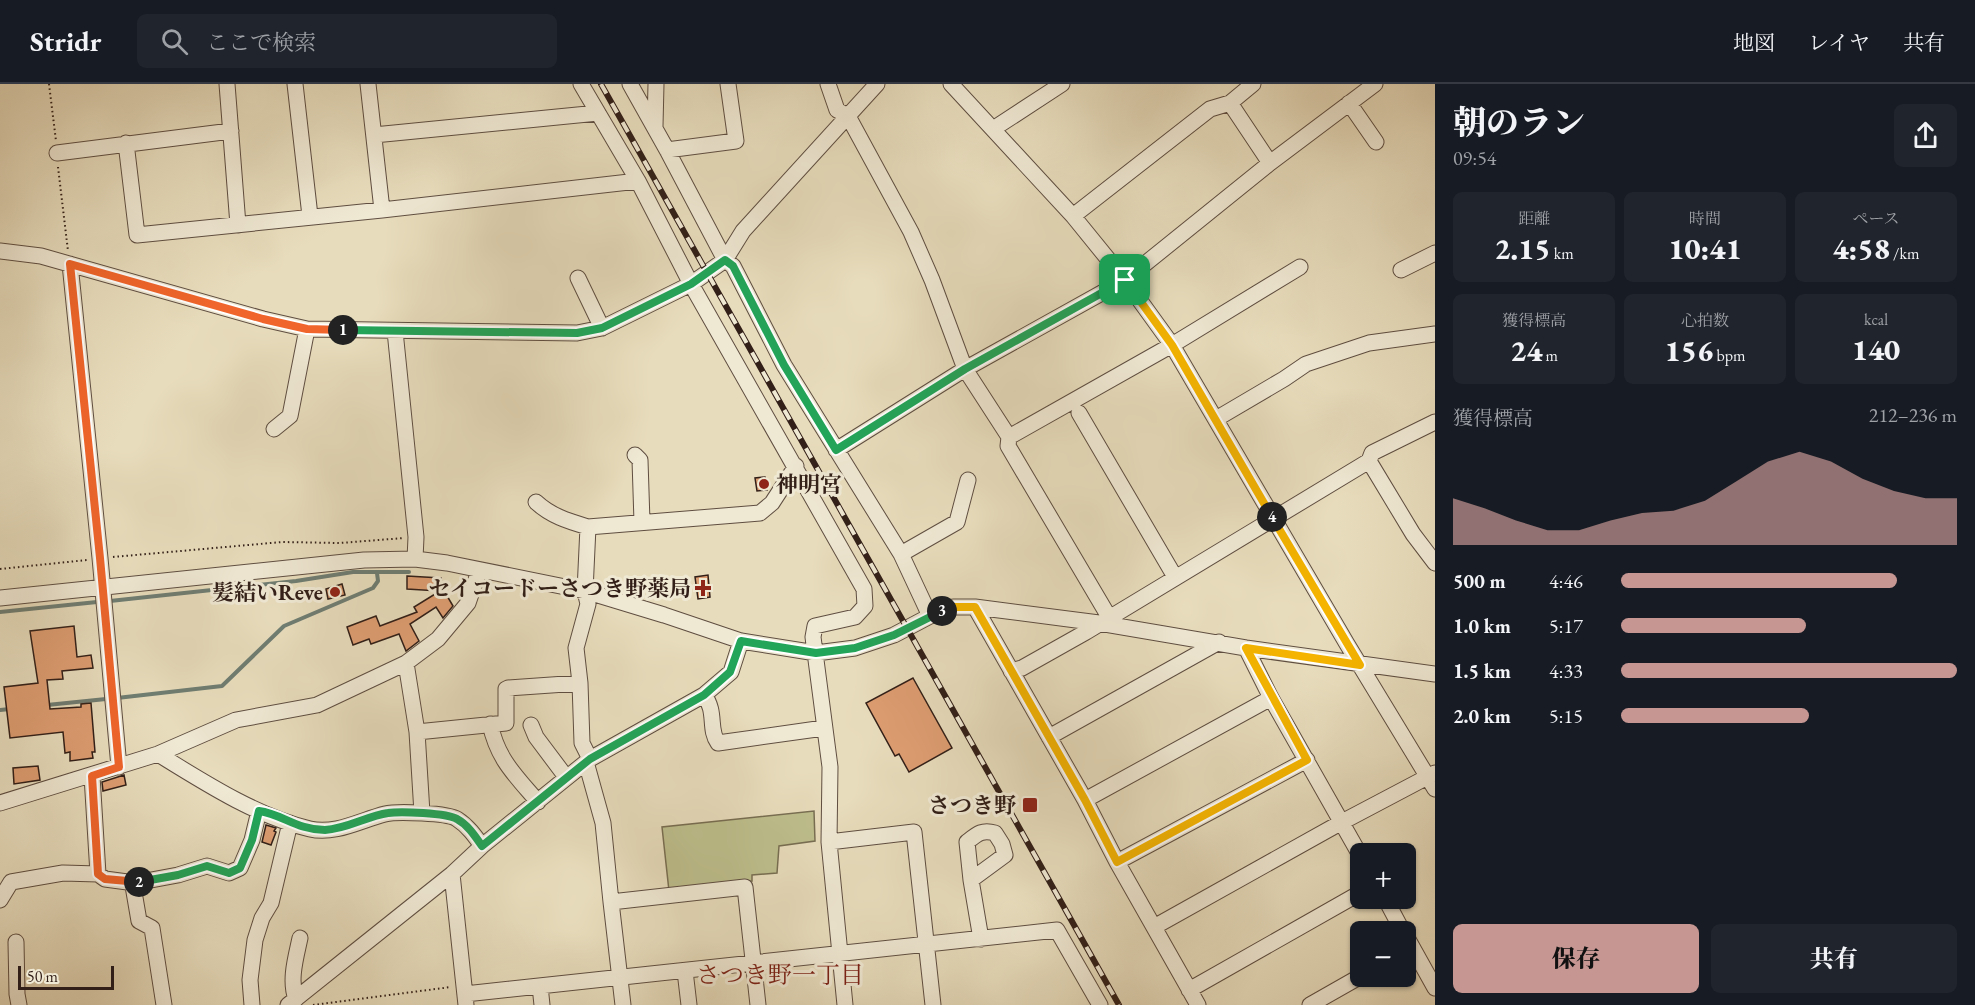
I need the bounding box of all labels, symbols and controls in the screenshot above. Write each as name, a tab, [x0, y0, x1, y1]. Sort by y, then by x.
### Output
search box	[137, 14, 557, 68]
text: Stridr	[30, 23, 101, 59]
icon: search	[158, 25, 191, 58]
text: ここで検索	[206, 28, 316, 57]
text: 地図	[1733, 29, 1775, 56]
text: レイヤ	[1808, 29, 1870, 56]
text: 共有	[1903, 29, 1945, 56]
text: 朝のラン	[1453, 101, 1585, 144]
button: share	[1894, 104, 1957, 167]
text: 09:54	[1453, 145, 1496, 171]
text: 距離	[1518, 208, 1550, 229]
text: 時間	[1689, 208, 1721, 229]
text: ペース	[1852, 208, 1900, 229]
text: 2.15	[1494, 229, 1550, 268]
text: 10:41	[1668, 229, 1742, 268]
text: 4:58	[1833, 229, 1890, 268]
text: km	[1550, 243, 1574, 264]
text: /km	[1890, 243, 1919, 264]
pin	[1099, 254, 1150, 305]
icon: arrive	[1108, 263, 1141, 296]
text: kcal	[1864, 309, 1888, 330]
text: 獲得標高	[1502, 310, 1566, 331]
text: 心拍数	[1681, 310, 1729, 331]
pin: 1	[328, 315, 358, 345]
text: 1	[339, 319, 347, 340]
text: 140	[1852, 330, 1900, 369]
text: 24	[1510, 331, 1542, 370]
text: 156	[1665, 331, 1713, 370]
text: m	[1542, 345, 1558, 366]
text: bpm	[1713, 345, 1745, 366]
text: 212–236 m	[1869, 402, 1957, 428]
text: 獲得標高	[1453, 405, 1533, 431]
place label: 神明宮	[776, 470, 842, 499]
marker: 神明宮	[757, 477, 771, 491]
pin: 4	[1257, 502, 1287, 532]
text: 4	[1268, 506, 1276, 527]
text: 500 m	[1453, 568, 1506, 594]
text: 4:46	[1549, 568, 1583, 594]
place label: セイコードーさつき野薬局	[429, 574, 691, 603]
place label: 髪結いReve	[212, 578, 323, 607]
marker: セイコードーさつき野薬局	[696, 581, 710, 595]
marker: 髪結いReve	[328, 585, 342, 599]
pin: 3	[927, 596, 957, 626]
text: 3	[938, 600, 946, 621]
text: 1.0 km	[1453, 613, 1511, 639]
text: 5:17	[1549, 613, 1583, 639]
text: 1.5 km	[1453, 658, 1511, 684]
text: 4:33	[1549, 658, 1583, 684]
text: 2.0 km	[1453, 703, 1511, 729]
text: 5:15	[1549, 703, 1583, 729]
place label: さつき野	[928, 791, 1017, 820]
marker: さつき野	[1021, 796, 1039, 814]
map controls	[1350, 843, 1416, 987]
button: +	[1350, 843, 1416, 909]
pin: 2	[124, 867, 154, 897]
text: 2	[135, 871, 143, 892]
button: −	[1350, 921, 1416, 987]
button: 保存	[1453, 924, 1699, 993]
button: 共有	[1711, 924, 1957, 993]
district label: さつき野一丁目	[696, 959, 864, 990]
scale bar	[18, 963, 114, 990]
text: 50 m	[27, 966, 58, 987]

